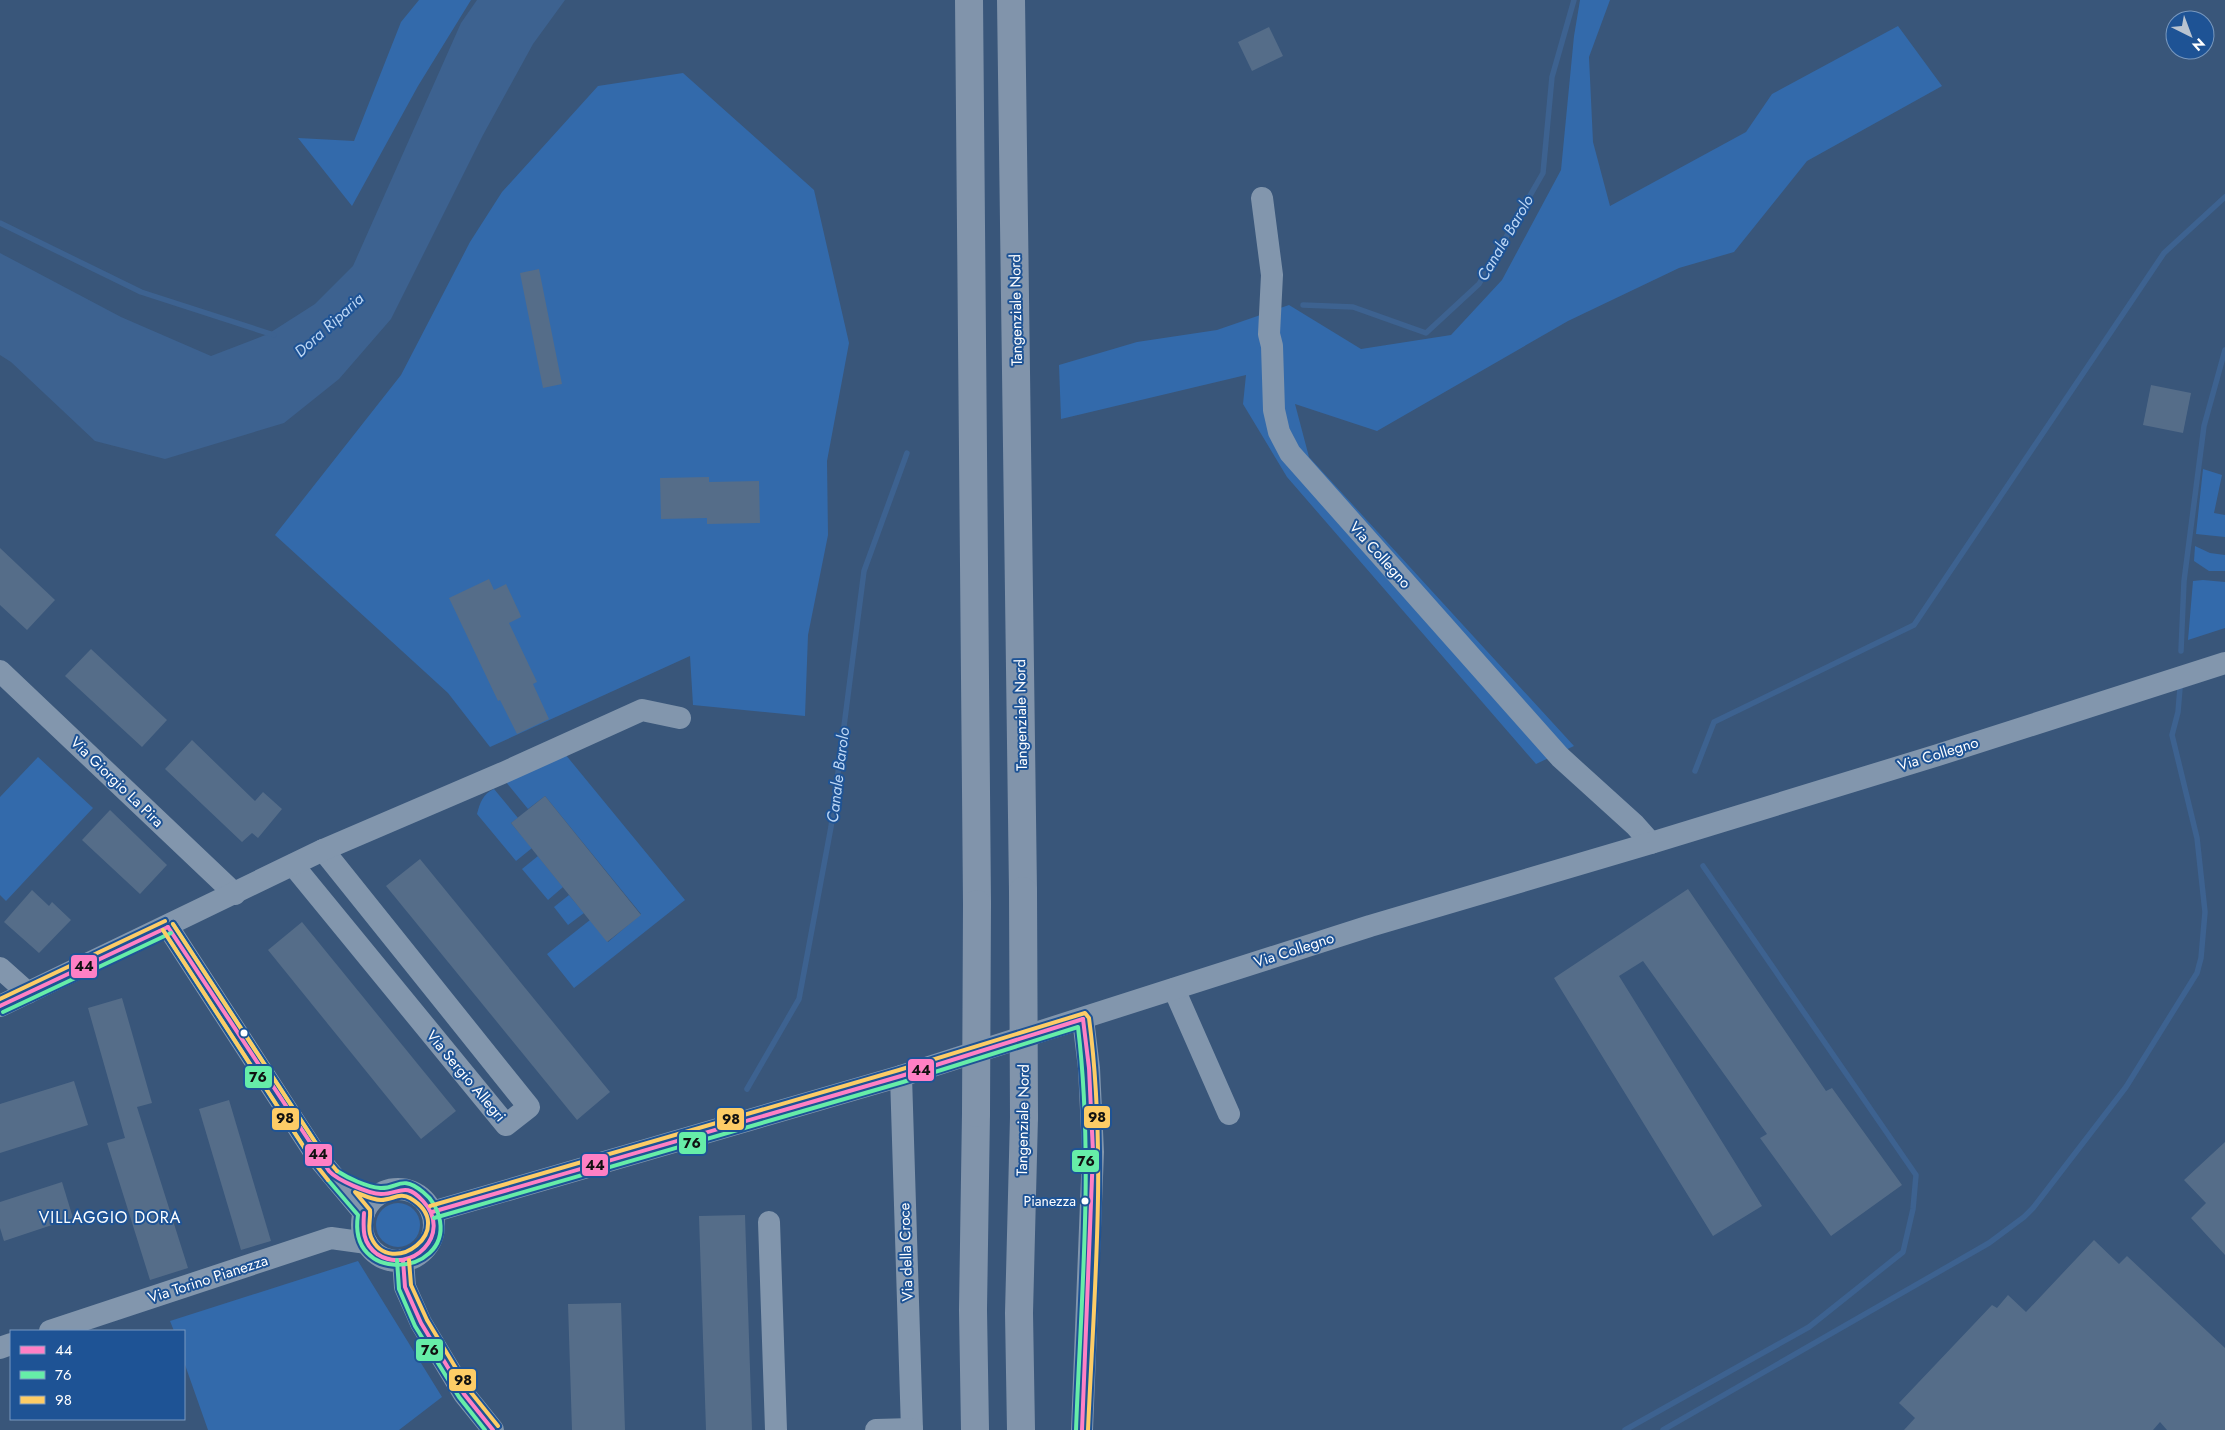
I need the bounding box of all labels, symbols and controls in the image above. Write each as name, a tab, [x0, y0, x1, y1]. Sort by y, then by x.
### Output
north arrow	[2165, 10, 2215, 60]
text: N	[2188, 34, 2210, 56]
water label: Canale Barolo	[1471, 190, 1539, 285]
street label: Tangenziale Nord	[1004, 254, 1028, 366]
water label: Dora Riparia	[289, 287, 369, 363]
street label: Via Collegno	[1344, 517, 1416, 593]
street label: Tangenziale Nord	[1009, 659, 1033, 771]
water label: Canale Barolo	[821, 725, 855, 824]
street label: Via Collegno	[1895, 731, 1981, 777]
street label: Via Giorgio La Pira	[65, 732, 169, 832]
street label: Via Collegno	[1251, 927, 1337, 973]
line badge: 44	[70, 954, 98, 979]
text: 44	[74, 956, 94, 976]
street label: Via Sergio Allegri	[421, 1025, 511, 1127]
unlabelled marker	[239, 1028, 249, 1038]
line badge: 44	[907, 1058, 935, 1082]
text: 44	[911, 1060, 931, 1080]
street label: Tangenziale Nord	[1011, 1064, 1035, 1176]
line badge: 76	[244, 1065, 273, 1089]
text: 76	[249, 1067, 267, 1087]
line badge: 98	[1083, 1105, 1111, 1129]
line badge: 98	[271, 1107, 300, 1131]
line badge: 98	[716, 1107, 745, 1131]
text: 98	[1088, 1107, 1106, 1127]
text: 98	[276, 1108, 294, 1128]
text: 98	[722, 1109, 740, 1129]
line badge: 76	[678, 1131, 707, 1155]
text: 76	[683, 1133, 701, 1153]
line badge: 44	[304, 1143, 333, 1167]
text: 44	[308, 1144, 328, 1164]
line badge: 76	[1071, 1149, 1100, 1173]
text: 76	[1077, 1151, 1095, 1171]
line badge: 44	[581, 1153, 609, 1177]
text: 44	[585, 1155, 605, 1175]
place label: Pianezza	[1024, 1191, 1076, 1211]
marker: Pianezza	[1080, 1196, 1090, 1206]
street label: Via della Croce	[893, 1202, 919, 1302]
district label: VILLAGGIO DORA	[39, 1206, 181, 1229]
street label: Via Torino Pianezza	[145, 1249, 271, 1309]
legend	[10, 1330, 185, 1420]
line badge: 76	[415, 1338, 444, 1362]
text: 44	[55, 1339, 73, 1361]
text: 76	[421, 1340, 439, 1360]
text: 76	[55, 1364, 72, 1386]
line badge: 98	[448, 1368, 477, 1392]
text: 98	[454, 1370, 472, 1390]
text: 98	[55, 1389, 72, 1411]

